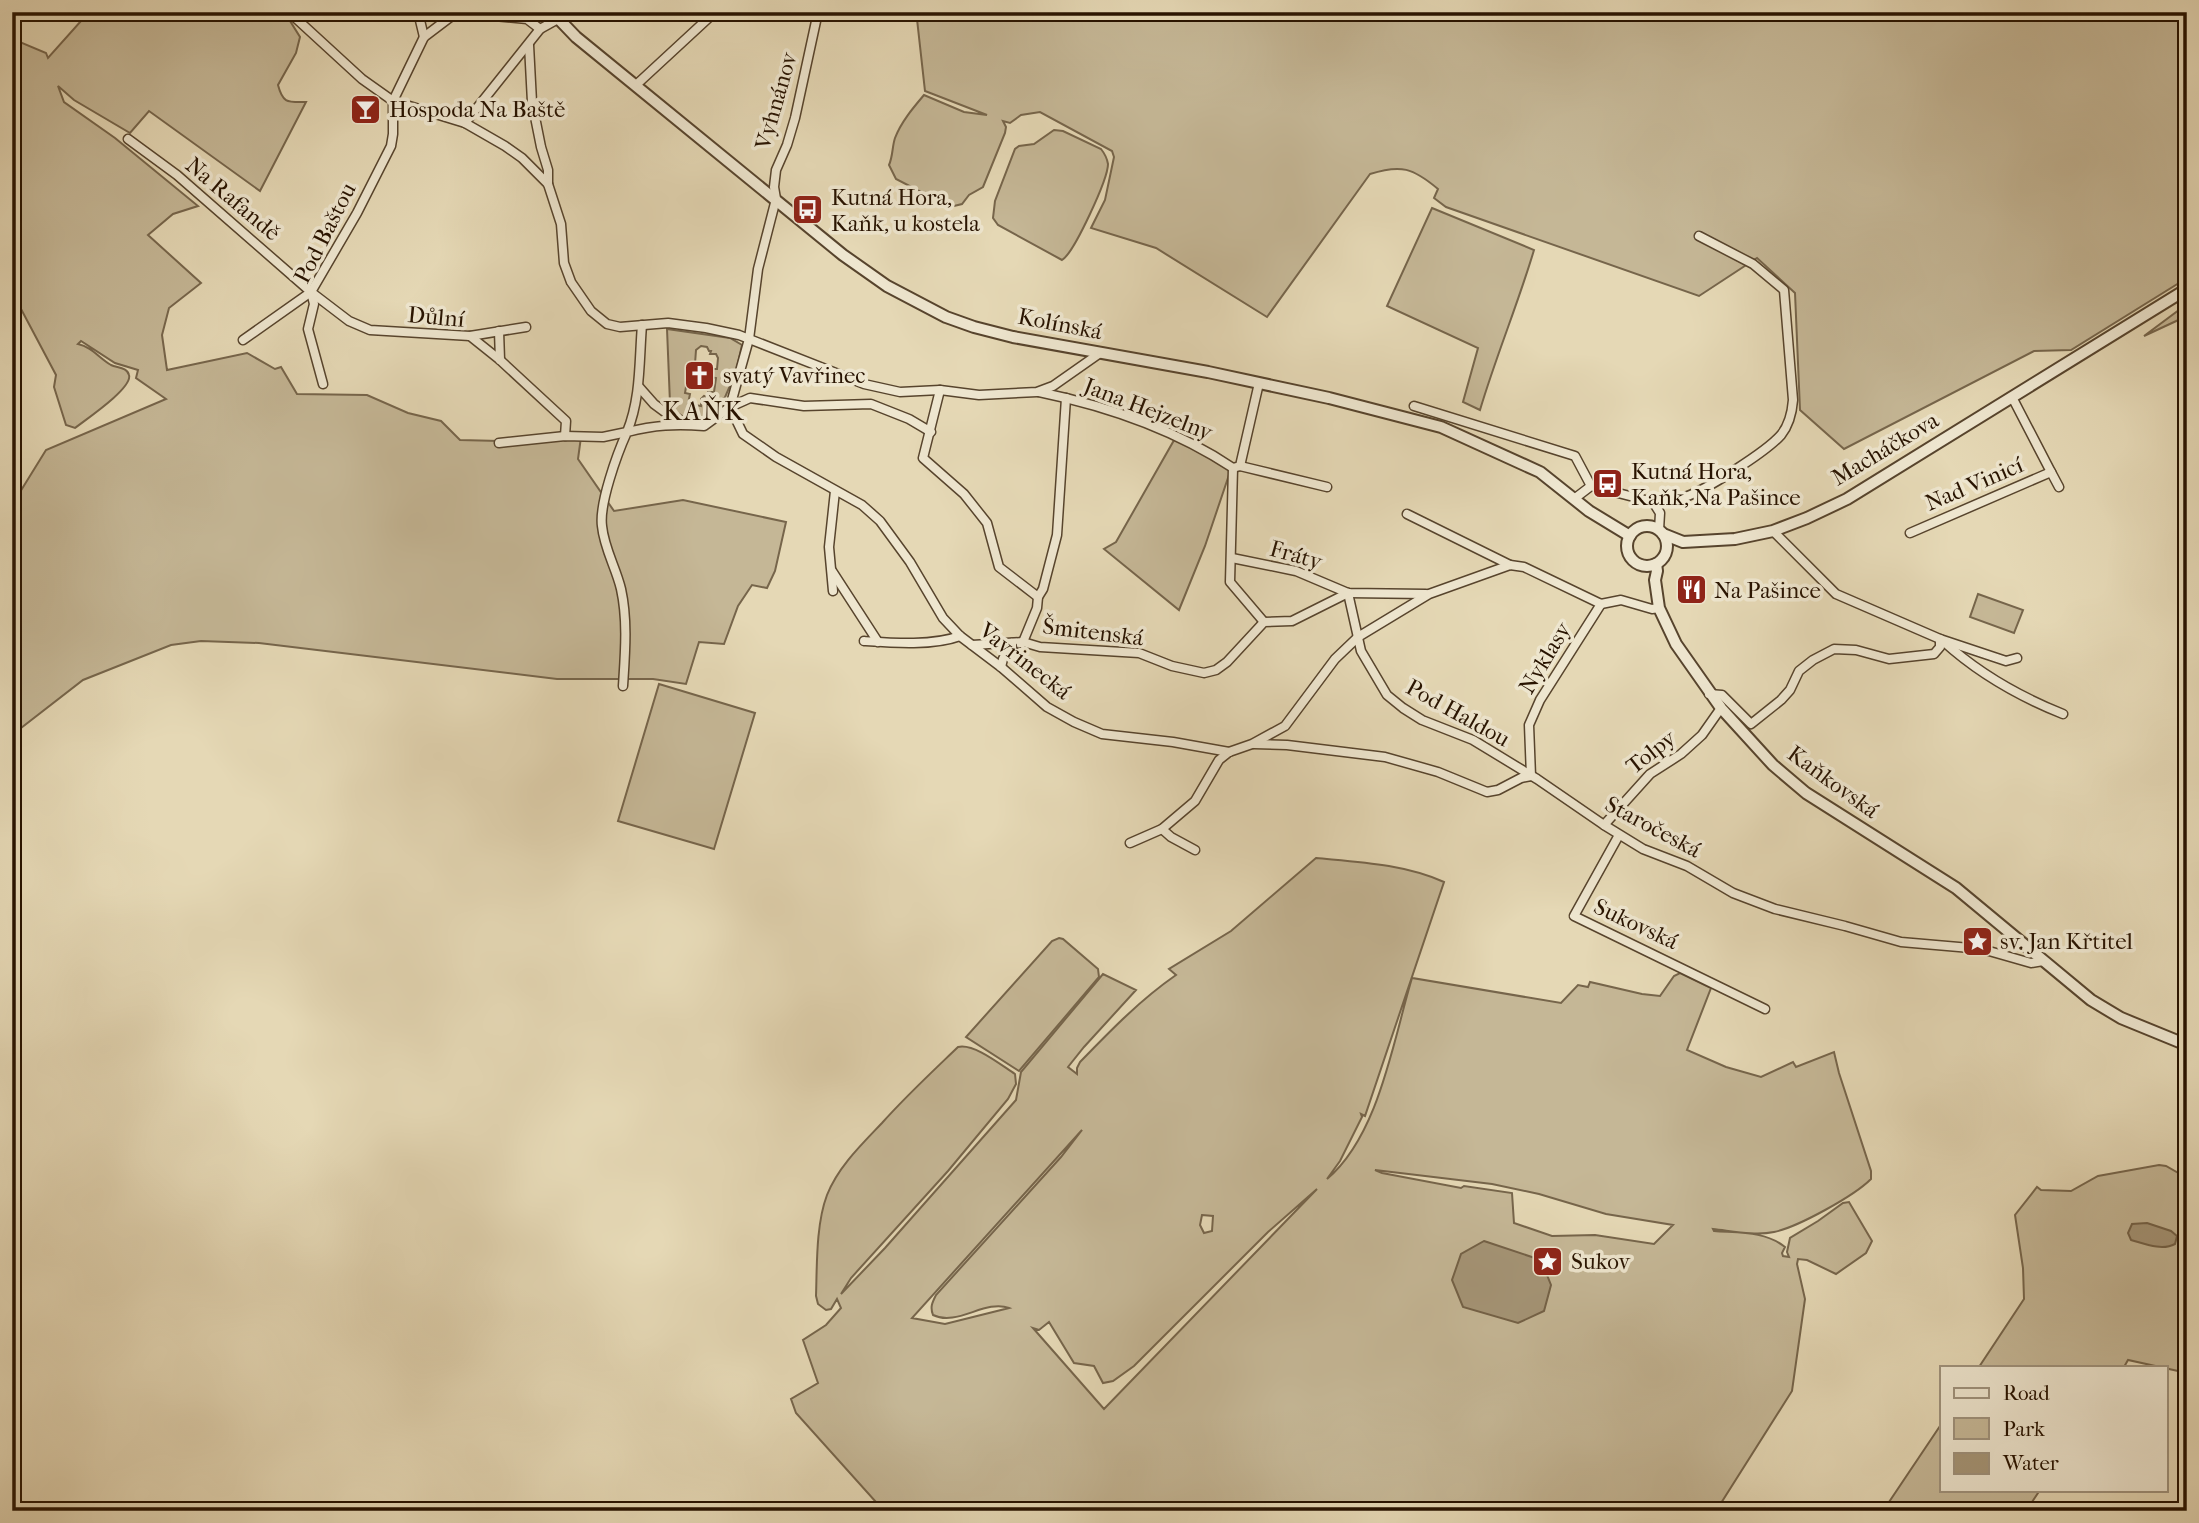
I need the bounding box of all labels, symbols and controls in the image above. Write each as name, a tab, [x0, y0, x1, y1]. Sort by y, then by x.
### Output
street label: Vyhnánov	[749, 48, 803, 154]
bar icon: Hospoda Na Baště	[349, 92, 383, 126]
place label: Hospoda Na Baště	[389, 96, 565, 123]
street label: Na Rafandě	[180, 152, 286, 246]
street label: Pod Baštou	[288, 178, 362, 288]
place label: Kutná Hora, Kaňk, u kostela	[831, 184, 980, 237]
bus stop icon: Kutná Hora, Kaňk, u kostela	[791, 193, 825, 227]
street label: Důlní	[406, 301, 466, 333]
street label: Kolínská	[1016, 303, 1105, 345]
church icon: svatý Vavřinec	[683, 358, 717, 392]
place label: svatý Vavřinec	[723, 362, 865, 389]
street label: Jana Hejzelny	[1078, 371, 1217, 446]
district label: KAŇK	[663, 395, 745, 427]
street label: Macháčkova	[1827, 406, 1944, 491]
street label: Nad Vinicí	[1921, 451, 2027, 517]
place label: Kutná Hora, Kaňk, Na Pašince	[1631, 458, 1801, 511]
bus stop icon: Kutná Hora, Kaňk, Na Pašince	[1591, 467, 1625, 501]
street label: Fráty	[1267, 535, 1326, 576]
restaurant icon: Na Pašince	[1674, 573, 1708, 607]
place label: Na Pašince	[1714, 577, 1821, 604]
street label: Šmitenská	[1041, 612, 1145, 652]
street label: Vavřinecká	[973, 616, 1077, 705]
street label: Nyklasy	[1513, 617, 1577, 699]
street label: Pod Haldou	[1401, 673, 1515, 753]
street label: Tolpy	[1621, 724, 1682, 780]
street label: Kaňkovská	[1782, 740, 1884, 824]
street label: Staročeská	[1601, 791, 1706, 864]
street label: Sukovská	[1590, 893, 1683, 955]
place icon: sv. Jan Křtitel	[1960, 924, 1994, 958]
place label: sv. Jan Křtitel	[2000, 928, 2134, 955]
place icon: Sukov	[1531, 1244, 1565, 1278]
place label: Sukov	[1571, 1248, 1632, 1275]
legend	[1940, 1366, 2168, 1492]
text: Road	[2003, 1381, 2050, 1405]
text: Park	[2003, 1417, 2045, 1441]
text: Water	[2002, 1451, 2059, 1475]

